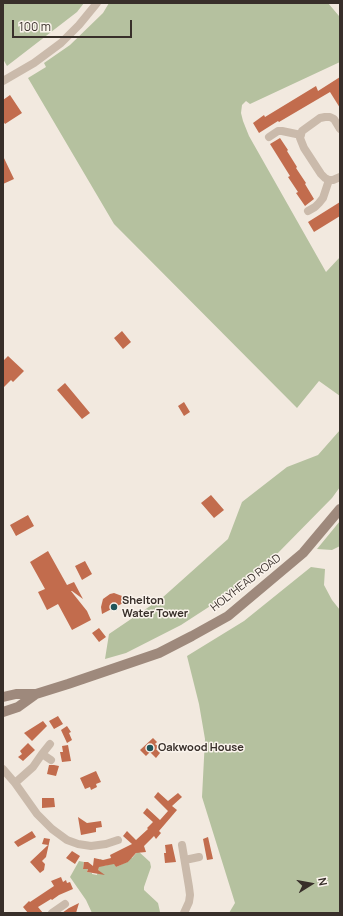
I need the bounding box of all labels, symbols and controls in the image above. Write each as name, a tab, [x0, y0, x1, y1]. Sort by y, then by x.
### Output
scale bar	[14, 12, 134, 38]
text: 100 m	[19, 18, 51, 35]
street label: HOLYHEAD ROAD	[208, 551, 284, 615]
place label: Shelton Water Tower	[122, 594, 188, 620]
marker: Shelton Water Tower	[109, 602, 119, 612]
place label: Oakwood House	[158, 741, 244, 755]
marker: Oakwood House	[145, 743, 155, 753]
north arrow	[291, 864, 331, 904]
text: N	[315, 876, 331, 887]

